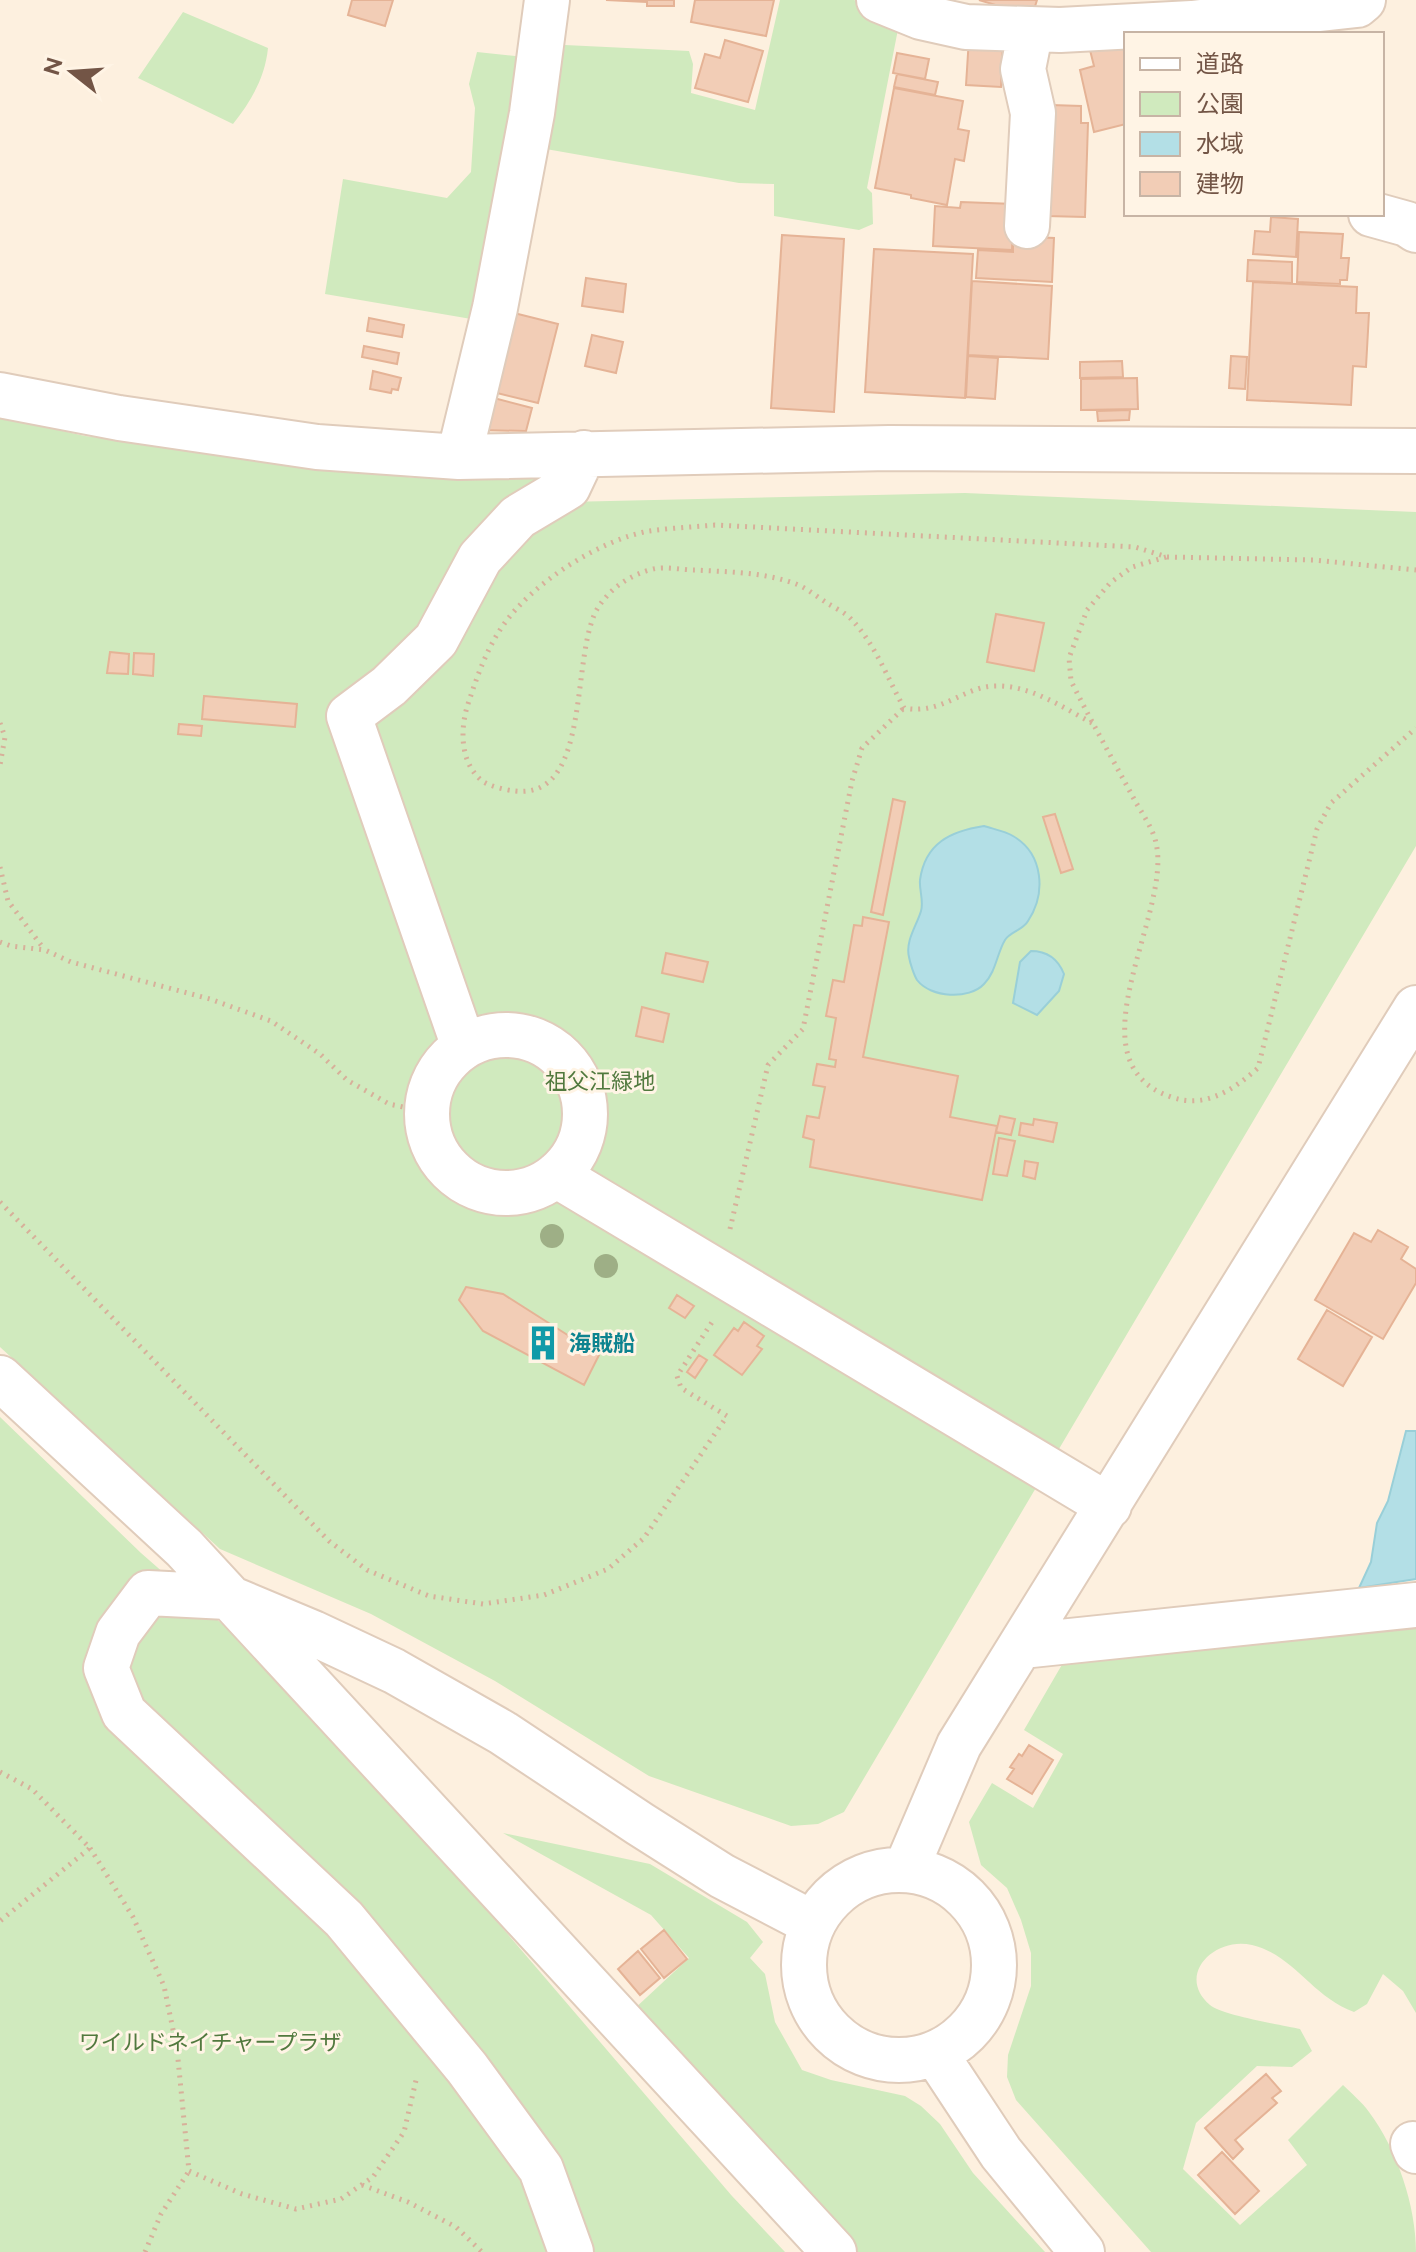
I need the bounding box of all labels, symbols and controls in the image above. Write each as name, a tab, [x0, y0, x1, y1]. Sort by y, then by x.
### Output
north arrow	[32, 32, 112, 112]
legend	[1124, 32, 1384, 216]
text: 道路	[1196, 49, 1244, 78]
text: N	[38, 54, 68, 78]
text: 公園	[1196, 89, 1244, 118]
text: 水域	[1196, 129, 1244, 158]
text: 建物	[1196, 169, 1244, 198]
park label: 祖父江緑地	[545, 1068, 655, 1094]
building icon: 海賊船	[524, 1324, 562, 1362]
place label: 海賊船	[569, 1330, 635, 1356]
park label: ワイルドネイチャープラザ	[79, 2029, 341, 2055]

